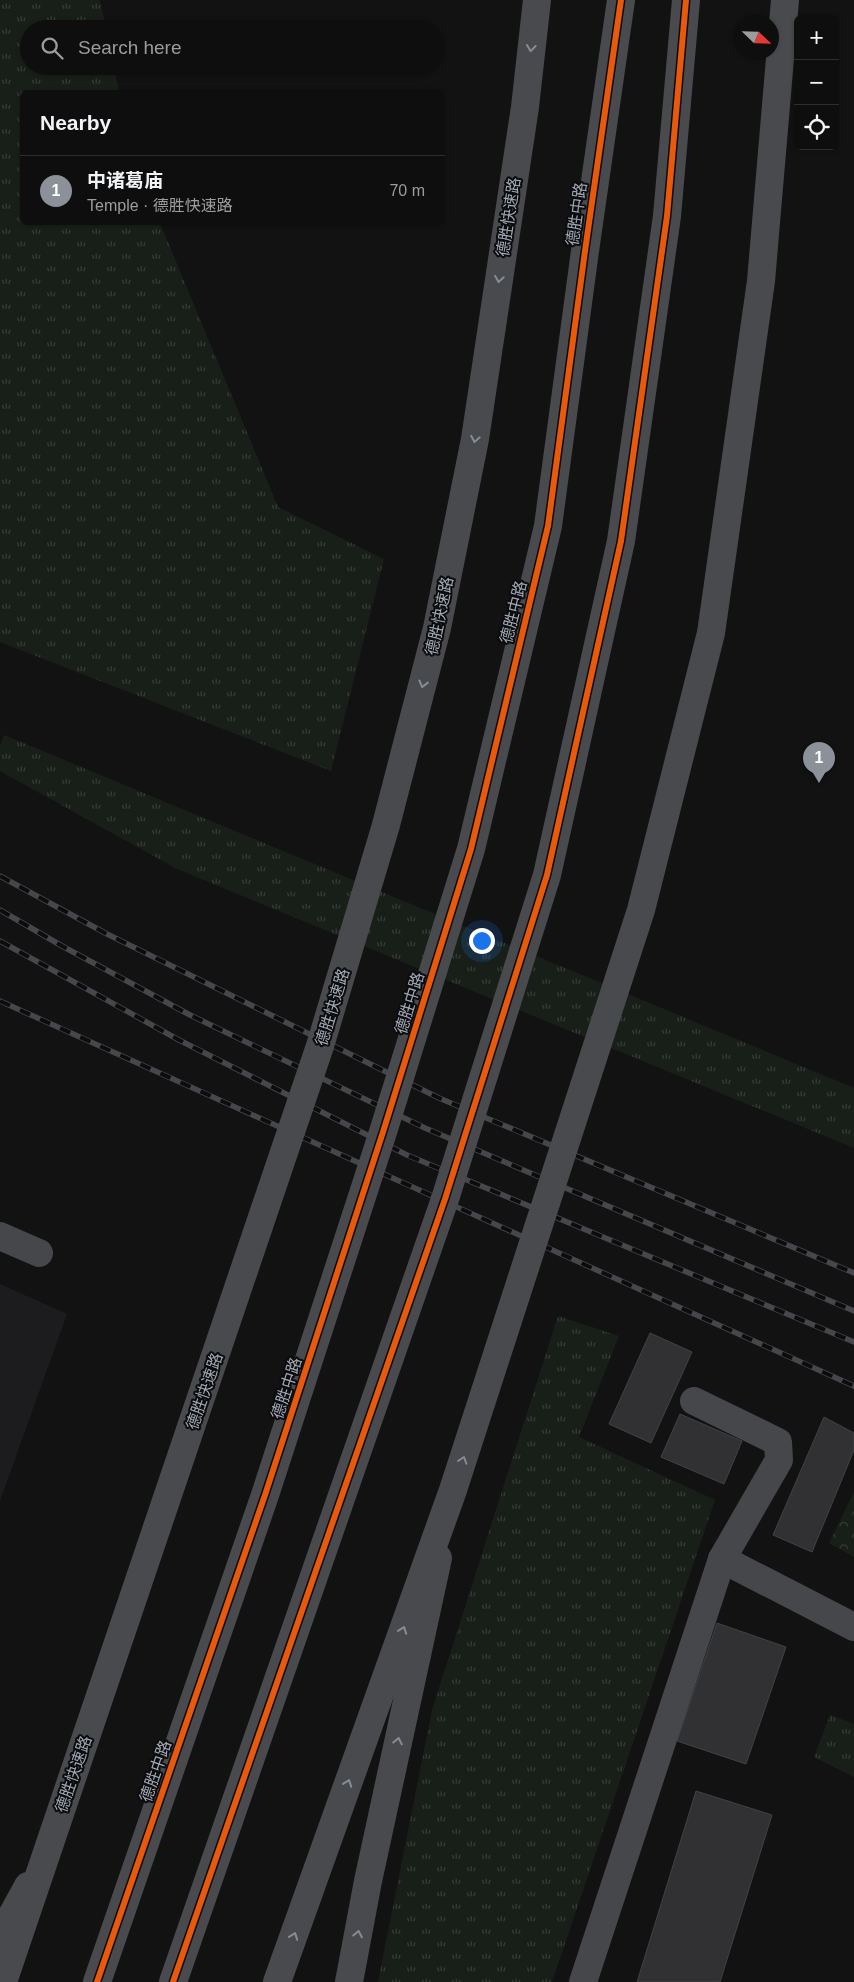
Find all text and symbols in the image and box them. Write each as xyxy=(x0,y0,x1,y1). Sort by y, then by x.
north arrow xyxy=(734,15,779,60)
map controls xyxy=(794,15,839,150)
button: + xyxy=(794,15,839,60)
search box xyxy=(20,20,445,75)
icon: search xyxy=(38,34,66,62)
text: Search here xyxy=(78,37,182,58)
one-way arrow xyxy=(526,45,537,53)
button: − xyxy=(794,60,839,105)
button: locate xyxy=(794,105,839,150)
text: Nearby xyxy=(40,111,111,134)
text: 中诸葛庙 xyxy=(87,170,163,191)
street label: 德胜快速路 xyxy=(494,176,523,258)
street label: 德胜中路 xyxy=(564,181,589,247)
text: 1 xyxy=(52,182,60,199)
text: 70 m xyxy=(389,182,425,199)
text: Temple · 德胜快速路 xyxy=(87,197,233,214)
one-way arrow xyxy=(494,274,504,283)
one-way arrow xyxy=(470,435,480,444)
street label: 德胜快速路 xyxy=(423,575,456,657)
street label: 德胜中路 xyxy=(497,579,529,645)
one-way arrow xyxy=(418,679,429,688)
pin: 1 xyxy=(803,742,835,783)
your location xyxy=(469,928,495,954)
street label: 德胜快速路 xyxy=(313,966,352,1048)
street label: 德胜中路 xyxy=(392,970,427,1036)
street label: 德胜快速路 xyxy=(183,1351,226,1432)
street label: 德胜中路 xyxy=(269,1355,304,1421)
one-way arrow xyxy=(457,1457,467,1465)
one-way arrow xyxy=(397,1626,407,1635)
street label: 德胜快速路 xyxy=(52,1734,95,1815)
one-way arrow xyxy=(392,1736,403,1745)
street label: 德胜中路 xyxy=(137,1738,174,1804)
one-way arrow xyxy=(342,1779,352,1788)
one-way arrow xyxy=(352,1930,362,1938)
one-way arrow xyxy=(288,1932,298,1941)

